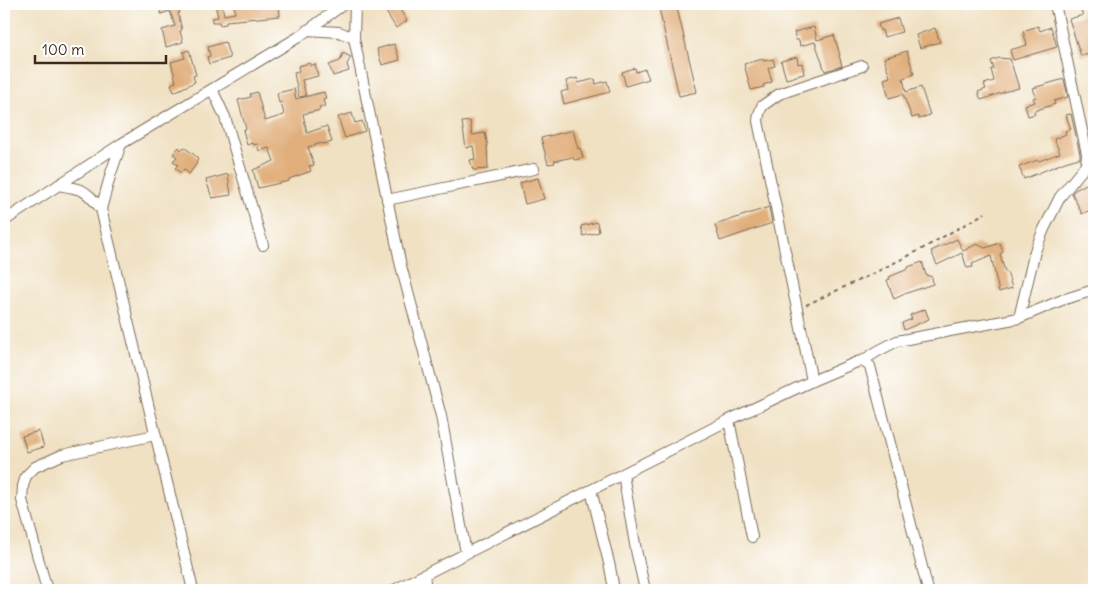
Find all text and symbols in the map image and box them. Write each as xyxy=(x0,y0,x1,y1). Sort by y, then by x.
scale bar xyxy=(35,32,166,64)
text: 100 m xyxy=(42,40,84,59)

